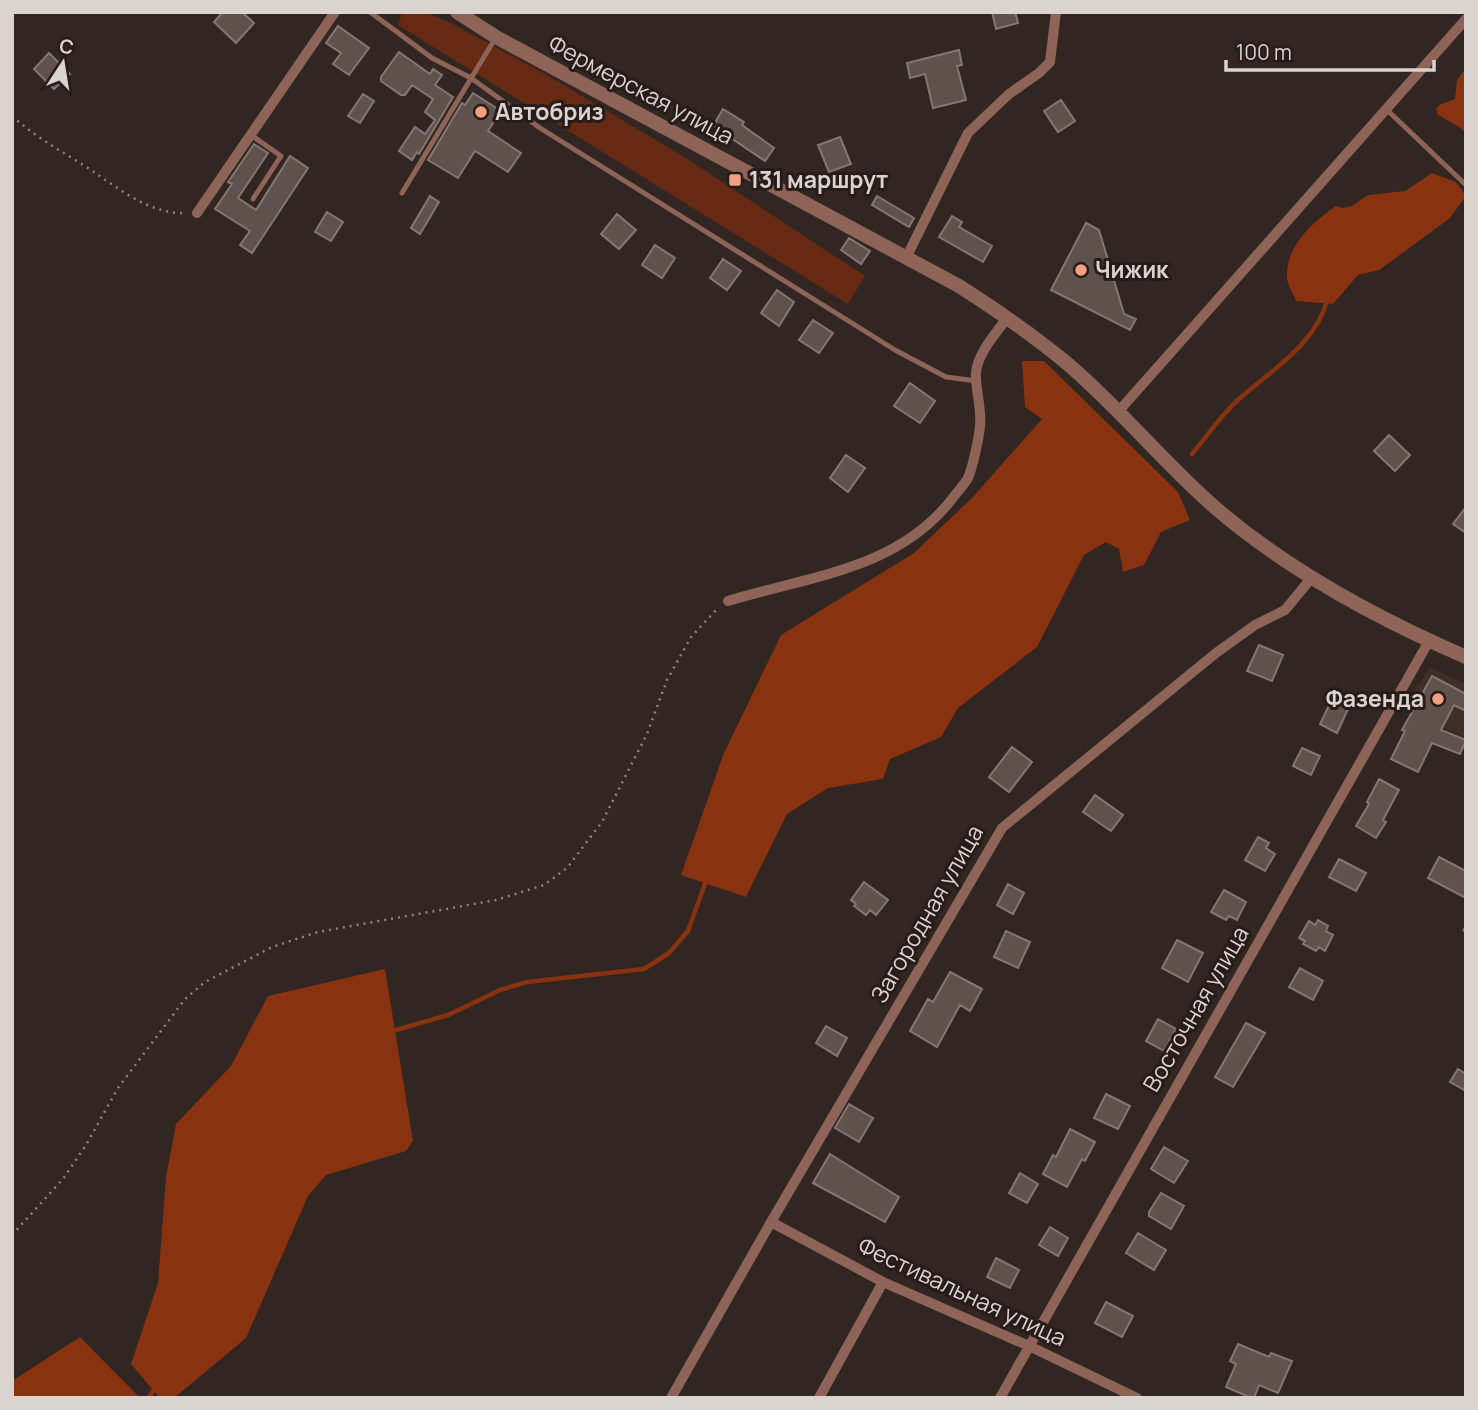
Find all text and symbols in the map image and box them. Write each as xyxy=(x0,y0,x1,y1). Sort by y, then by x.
street label: Фермерская улица xyxy=(543,27,740,151)
north arrow xyxy=(28,28,98,98)
scale bar xyxy=(1226,28,1434,72)
text: С xyxy=(57,32,76,61)
text: 100 m xyxy=(1236,38,1292,66)
place label: Автобриз xyxy=(495,95,603,127)
marker: Автобриз xyxy=(473,104,489,120)
place label: 131 маршрут xyxy=(749,163,888,195)
marker: 131 маршрут xyxy=(727,172,743,188)
place label: Чижик xyxy=(1095,253,1169,285)
marker: Чижик xyxy=(1073,262,1089,278)
place label: Фазенда xyxy=(1326,682,1424,714)
marker: Фазенда xyxy=(1430,691,1446,707)
street label: Загородная улица xyxy=(862,819,990,1008)
street label: Восточная улица xyxy=(1135,920,1256,1097)
street label: Фестивальная улица xyxy=(853,1229,1072,1353)

